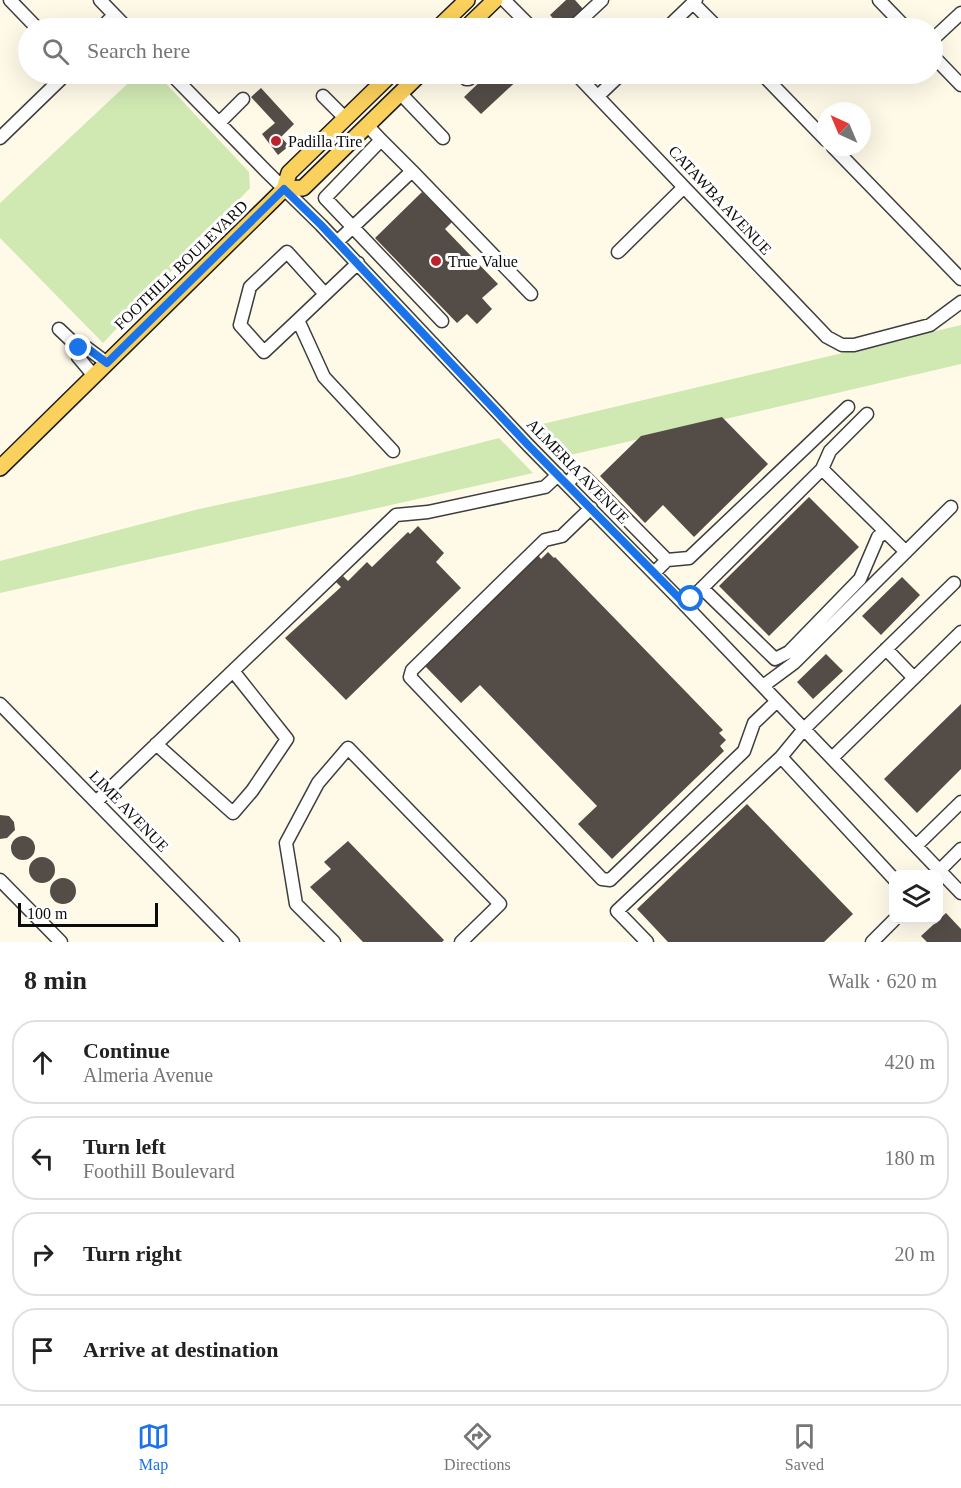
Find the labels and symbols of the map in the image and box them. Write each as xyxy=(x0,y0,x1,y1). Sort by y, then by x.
north arrow xyxy=(817,102,871,156)
place label: Padilla Tire xyxy=(288,133,362,150)
marker: Padilla Tire xyxy=(269,134,283,148)
street label: CATAWBA AVENUE xyxy=(665,142,775,258)
street label: FOOTHILL BOULEVARD xyxy=(111,197,251,333)
place label: True Value xyxy=(448,253,518,270)
marker: True Value xyxy=(429,254,443,268)
route end xyxy=(65,334,91,360)
street label: ALMERIA AVENUE xyxy=(524,415,632,527)
route start xyxy=(677,585,703,611)
street label: LIME AVENUE xyxy=(86,767,172,855)
scale bar xyxy=(18,900,158,928)

